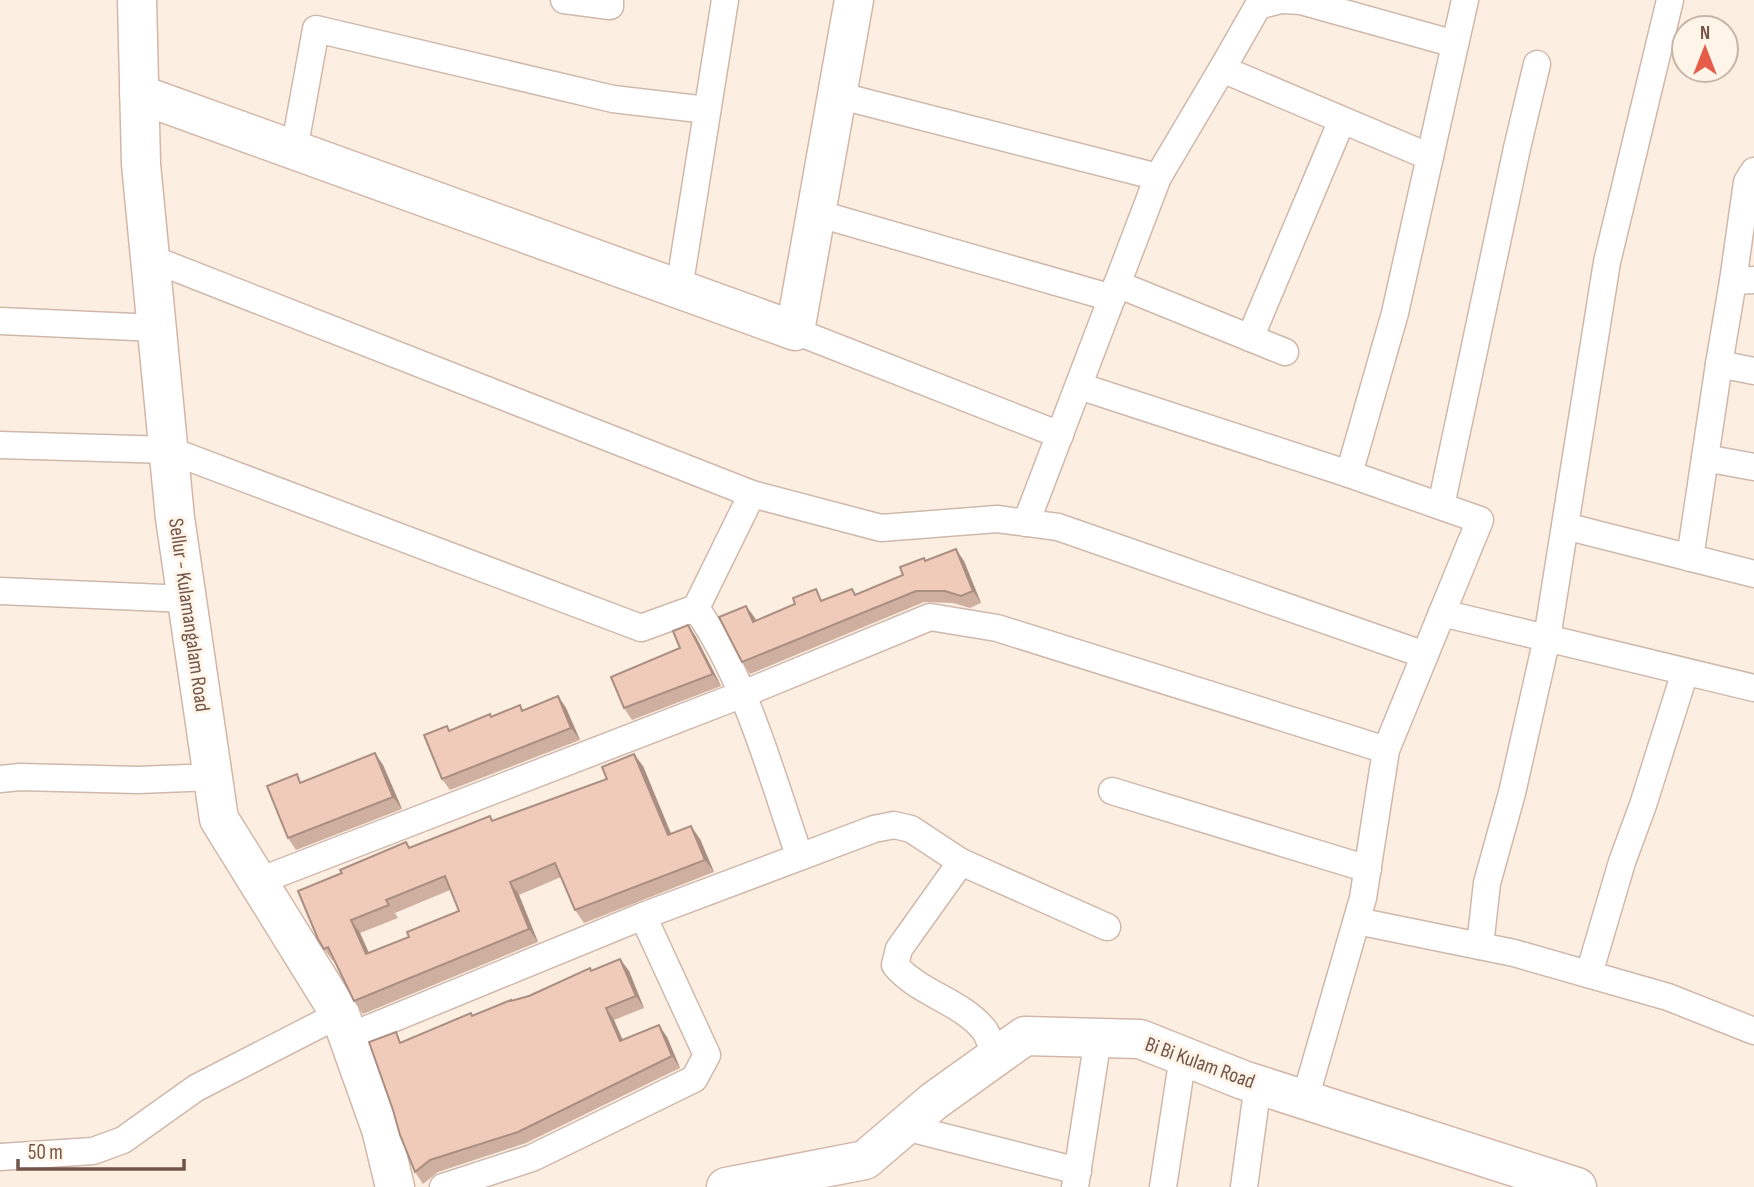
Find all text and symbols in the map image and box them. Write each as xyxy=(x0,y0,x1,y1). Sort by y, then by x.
north arrow xyxy=(1670,14,1740,84)
text: N xyxy=(1700,22,1710,45)
street label: Sellur - Kulamangalam Road xyxy=(163,517,215,713)
street label: Bi Bi Kulam Road xyxy=(1142,1032,1258,1094)
scale bar xyxy=(18,1128,184,1172)
text: 50 m xyxy=(28,1140,63,1165)

